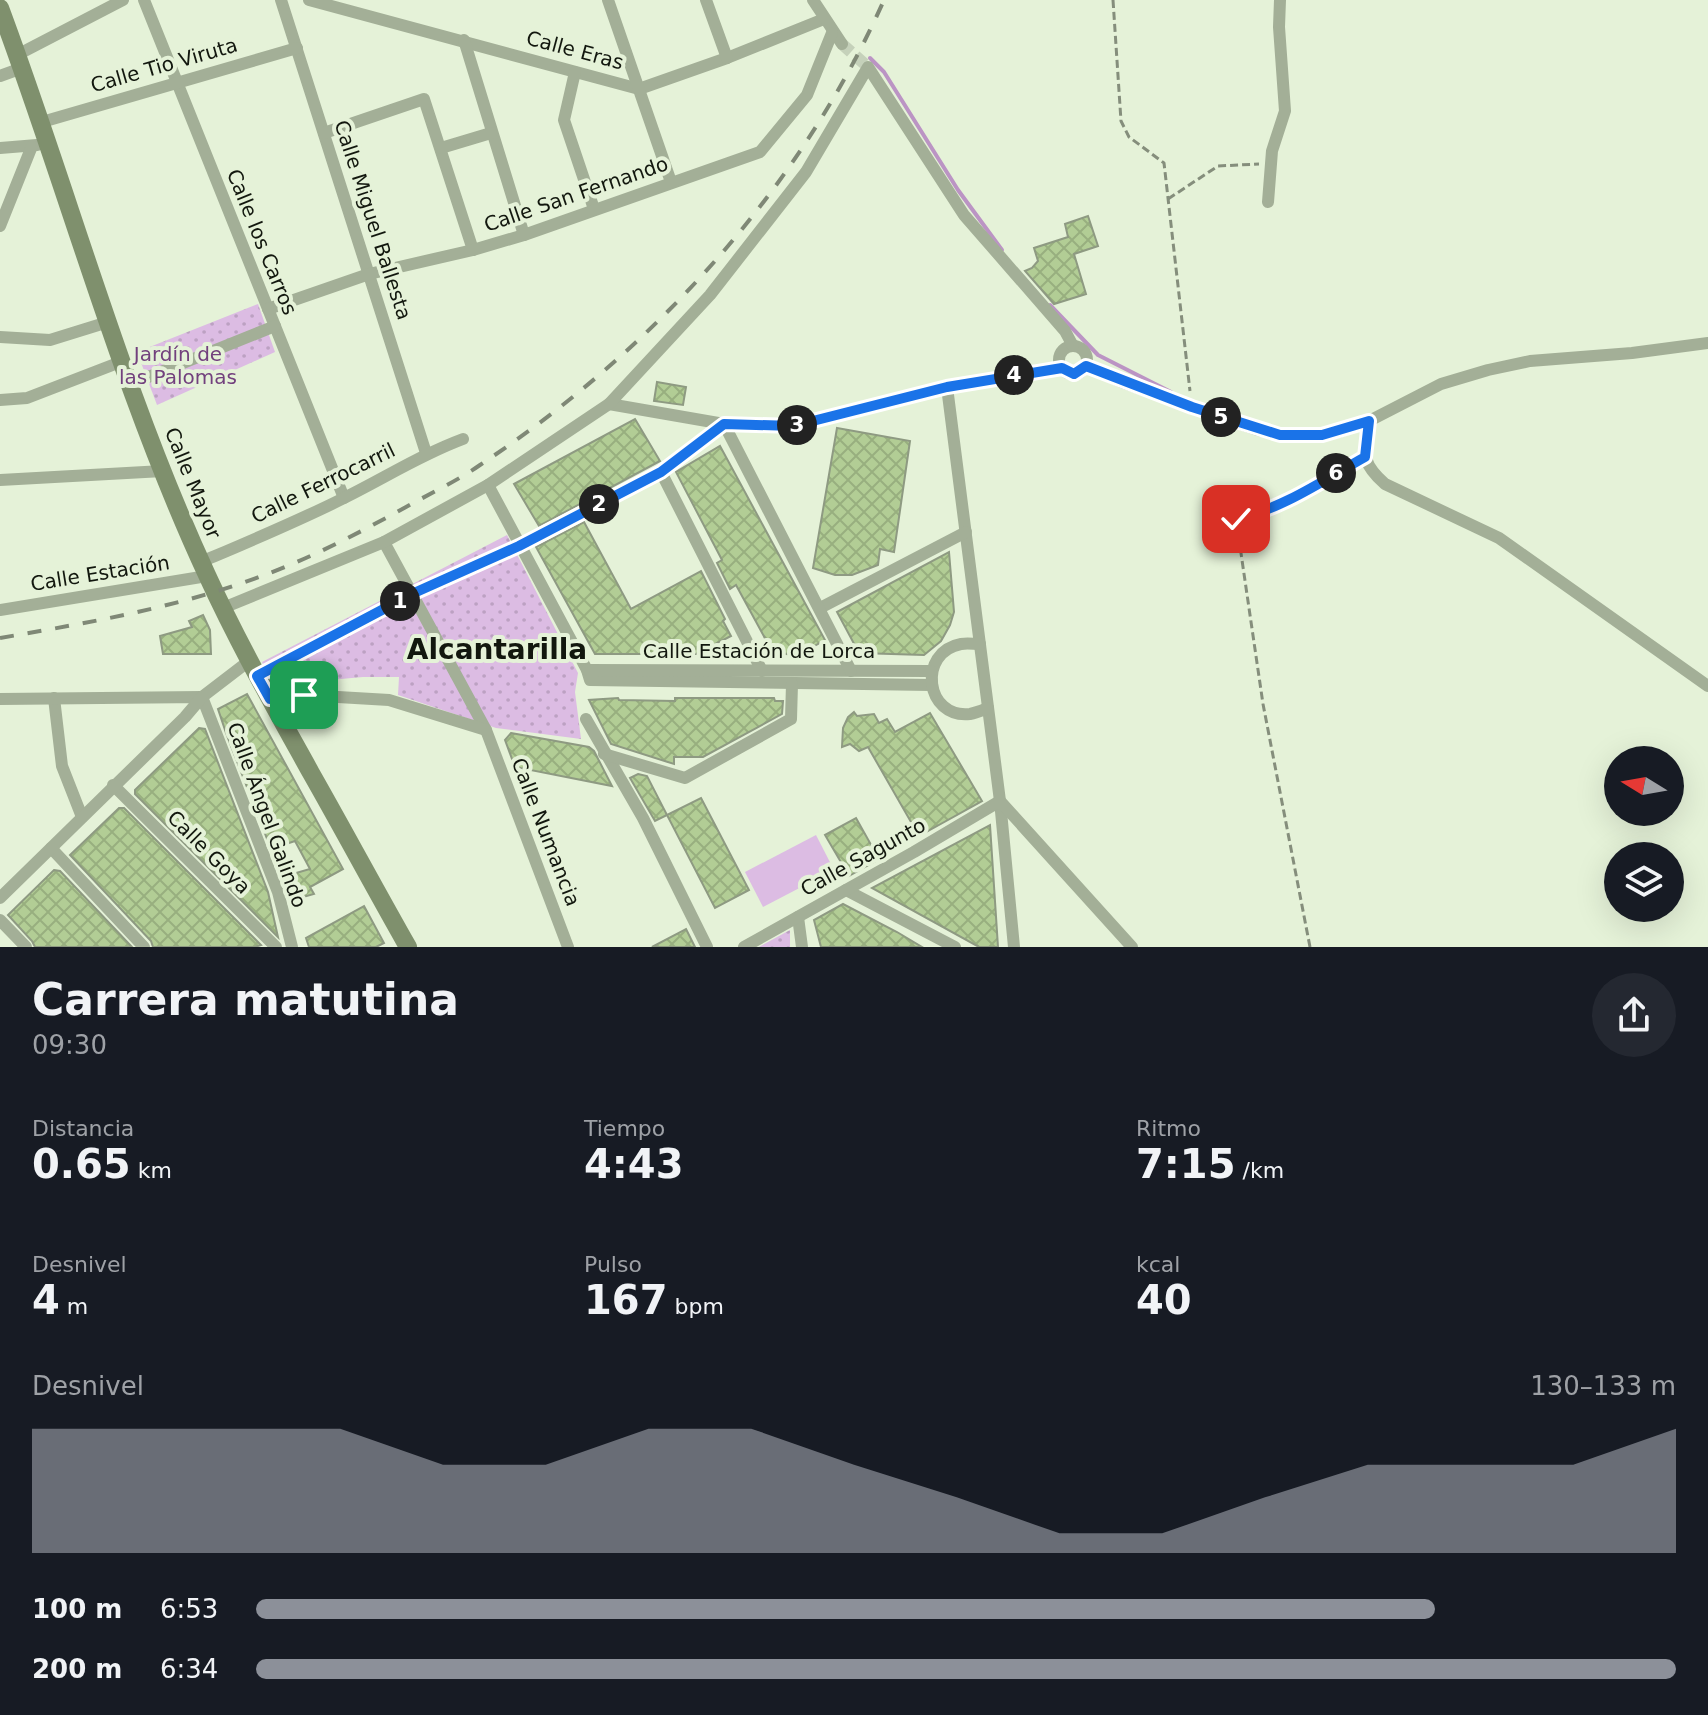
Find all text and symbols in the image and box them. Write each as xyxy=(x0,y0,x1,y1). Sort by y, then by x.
street label: Calle Eras xyxy=(524,26,626,74)
street label: Calle Tio Viruta xyxy=(88,33,240,97)
street label: Calle Miguel Ballesta xyxy=(329,117,417,323)
street label: Calle San Fernando xyxy=(481,151,671,237)
street label: Calle los Carros xyxy=(222,166,302,318)
park label: Jardín de las Palomas xyxy=(119,342,237,389)
pin: 4 xyxy=(994,355,1034,395)
text: 4 xyxy=(1006,362,1022,387)
pin: 5 xyxy=(1201,397,1241,437)
text: 5 xyxy=(1213,404,1229,429)
pin: 3 xyxy=(777,405,817,445)
text: 3 xyxy=(789,412,805,437)
street label: Calle Mayor xyxy=(160,424,226,543)
street label: Calle Ferrocarril xyxy=(247,438,399,528)
pin: 6 xyxy=(1316,453,1356,493)
text: 6 xyxy=(1328,460,1344,485)
pin: 2 xyxy=(579,484,619,524)
pin xyxy=(1202,485,1270,553)
text: 2 xyxy=(591,491,607,516)
icon: check xyxy=(1214,497,1258,541)
street label: Calle Estación xyxy=(29,550,171,596)
pin: 1 xyxy=(380,581,420,621)
text: 1 xyxy=(392,588,408,613)
district label: Alcantarilla xyxy=(407,633,587,666)
street label: Calle Estación de Lorca xyxy=(643,639,875,663)
pin xyxy=(270,661,338,729)
icon: arrive xyxy=(282,673,326,717)
street label: Calle Ángel Galindo xyxy=(222,719,312,911)
north arrow xyxy=(1604,746,1684,826)
map controls xyxy=(1604,746,1684,922)
street label: Calle Numancia xyxy=(507,754,585,910)
street label: Calle Goya xyxy=(162,805,256,899)
street label: Calle Sagunto xyxy=(796,813,930,901)
button: layers xyxy=(1604,842,1684,922)
button: share xyxy=(1592,973,1676,1057)
text: Carrera matutina xyxy=(32,974,459,1025)
text: 09:30 xyxy=(32,1030,107,1060)
text: Distancia xyxy=(32,1116,134,1141)
text: Tiempo xyxy=(584,1116,665,1141)
text: Ritmo xyxy=(1136,1116,1201,1141)
text: 0.65 xyxy=(32,1141,131,1187)
text: 4:43 xyxy=(584,1141,684,1187)
text: 7:15 xyxy=(1136,1141,1236,1187)
text: km xyxy=(131,1158,172,1183)
text: /km xyxy=(1236,1158,1284,1183)
text: Desnivel xyxy=(32,1252,127,1277)
text: Pulso xyxy=(584,1252,642,1277)
text: kcal xyxy=(1136,1252,1180,1277)
text: 4 xyxy=(32,1277,60,1323)
text: 167 xyxy=(584,1277,668,1323)
text: 40 xyxy=(1136,1277,1192,1323)
text: m xyxy=(60,1294,88,1319)
text: bpm xyxy=(668,1294,724,1319)
text: Desnivel xyxy=(32,1371,144,1401)
text: 130–133 m xyxy=(1530,1371,1676,1401)
text: 100 m xyxy=(32,1594,122,1624)
text: 6:53 xyxy=(160,1594,218,1624)
text: 200 m xyxy=(32,1654,122,1684)
text: 6:34 xyxy=(160,1654,218,1684)

